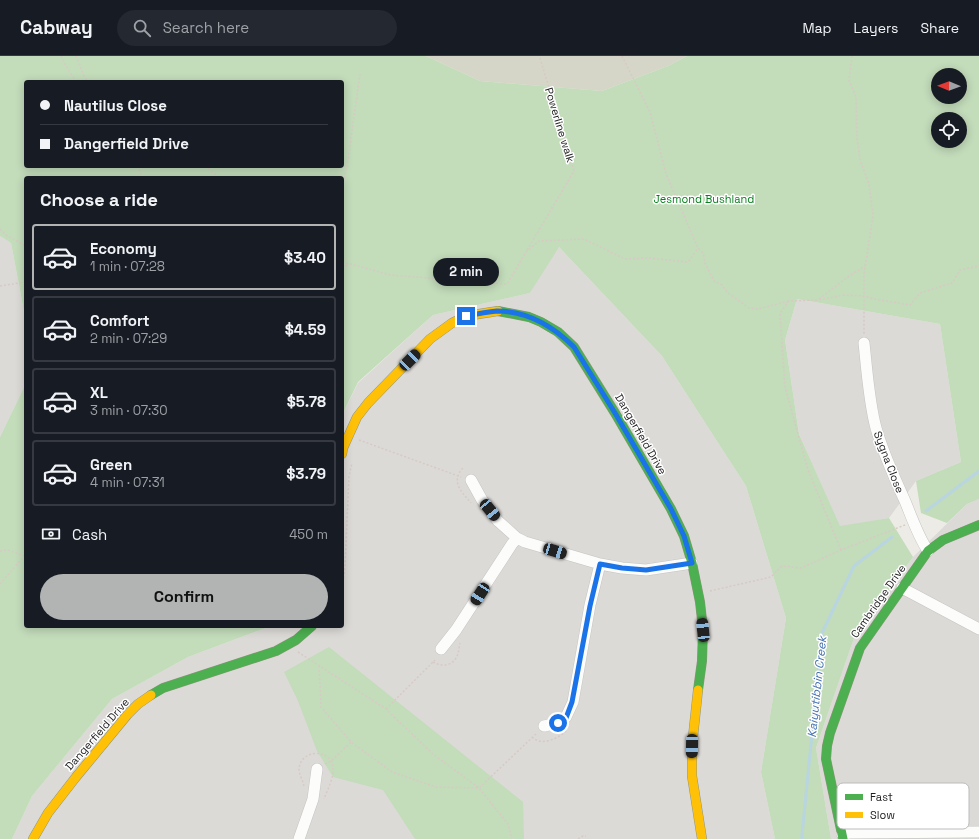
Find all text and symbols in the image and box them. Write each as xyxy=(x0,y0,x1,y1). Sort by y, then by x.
search box xyxy=(117,10,397,46)
text: Cabway xyxy=(20,15,93,40)
icon: search xyxy=(131,17,153,39)
text: Search here xyxy=(163,18,249,37)
text: Map xyxy=(802,19,832,37)
text: Layers xyxy=(854,19,898,37)
text: Share xyxy=(920,19,959,37)
north arrow xyxy=(931,68,967,104)
map controls xyxy=(931,68,967,148)
street label: Powerline walk xyxy=(542,86,578,164)
text: Nautilus Close xyxy=(64,96,167,115)
button: locate xyxy=(931,112,967,148)
text: Dangerfield Drive xyxy=(64,134,189,153)
text: Choose a ride xyxy=(40,188,158,211)
park label: Jesmond Bushland xyxy=(654,192,754,206)
icon: car xyxy=(42,239,78,275)
text: Economy xyxy=(90,239,157,258)
text: $3.40 xyxy=(284,248,326,267)
text: 1 min · 07:28 xyxy=(90,258,165,275)
callout: 2 min xyxy=(433,258,499,286)
text: 2 min xyxy=(449,263,483,280)
route end xyxy=(457,307,475,325)
icon: car xyxy=(42,311,78,347)
text: Comfort xyxy=(90,311,150,330)
text: $4.59 xyxy=(285,320,326,339)
text: 2 min · 07:29 xyxy=(90,330,167,347)
car xyxy=(397,347,423,373)
icon: car xyxy=(42,383,78,419)
text: XL xyxy=(90,383,108,402)
street label: Dangerfield Drive xyxy=(612,391,670,477)
text: $5.78 xyxy=(287,392,326,411)
text: 3 min · 07:30 xyxy=(90,402,168,419)
street label: Sygna Close xyxy=(871,429,907,495)
icon: car xyxy=(42,455,78,491)
text: Green xyxy=(90,455,132,474)
text: $3.79 xyxy=(286,464,326,483)
text: 4 min · 07:31 xyxy=(90,474,165,491)
car xyxy=(478,497,502,523)
icon: cash xyxy=(40,523,62,545)
text: Cash xyxy=(72,525,107,544)
text: 450 m xyxy=(289,526,328,543)
car xyxy=(542,542,568,560)
street label: Cambridge Drive xyxy=(847,562,909,640)
button: Confirm xyxy=(40,574,328,620)
car xyxy=(468,581,492,607)
car xyxy=(696,617,710,643)
water label: Kaiyutibbin Creek xyxy=(804,634,830,738)
street label: Dangerfield Drive xyxy=(62,695,132,773)
route start xyxy=(549,714,567,732)
car xyxy=(686,734,698,758)
legend xyxy=(837,783,969,829)
text: Fast xyxy=(870,790,893,804)
text: Slow xyxy=(870,808,895,822)

